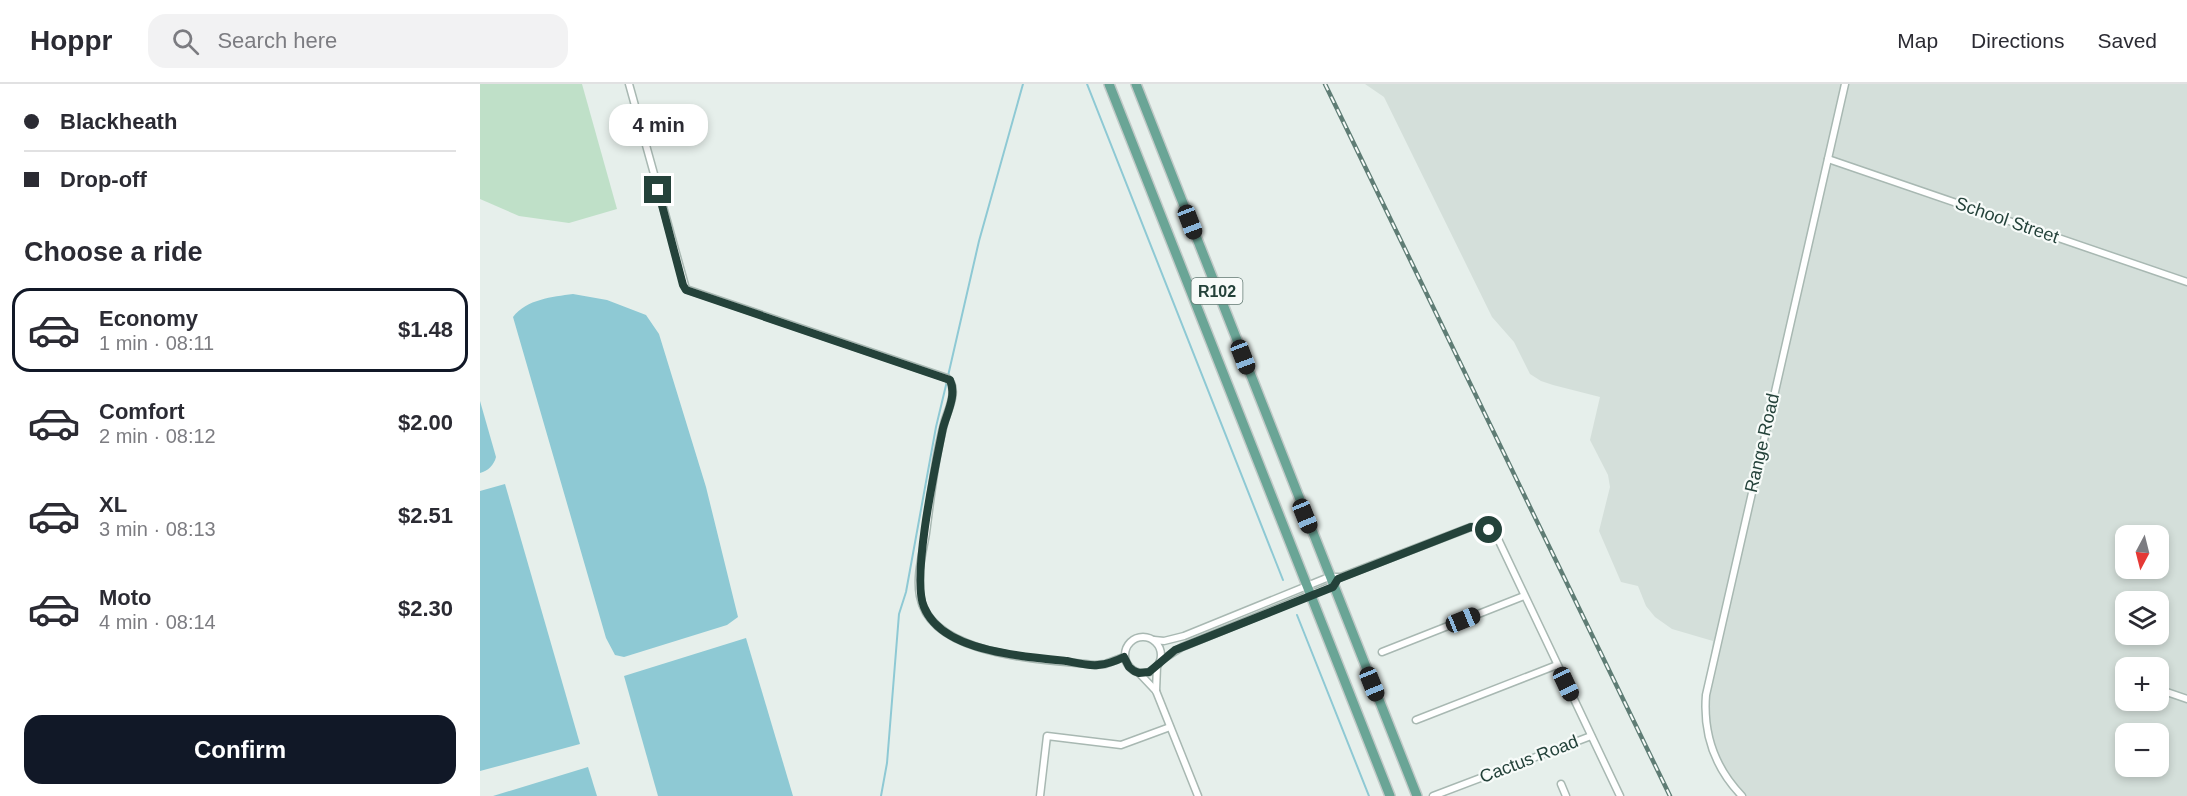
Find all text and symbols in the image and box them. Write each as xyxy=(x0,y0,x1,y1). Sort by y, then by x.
search box xyxy=(148,14,568,68)
text: Hoppr xyxy=(30,25,112,56)
icon: search xyxy=(169,25,202,58)
text: Search here xyxy=(217,28,337,53)
text: Map xyxy=(1897,29,1938,52)
text: Directions xyxy=(1971,29,2064,52)
text: Saved xyxy=(2097,29,2157,52)
callout: 4 min xyxy=(608,103,708,145)
text: Blackheath xyxy=(60,109,177,134)
text: 4 min xyxy=(632,114,685,136)
text: Drop-off xyxy=(60,167,147,192)
route end xyxy=(644,176,671,203)
street label: School Street xyxy=(1953,193,2061,247)
car xyxy=(1175,202,1205,242)
text: Choose a ride xyxy=(24,237,203,267)
road number: R102 xyxy=(1192,278,1242,304)
icon: car xyxy=(27,303,81,357)
text: Economy xyxy=(99,306,198,331)
text: $1.48 xyxy=(398,317,453,342)
text: 1 min · 08:11 xyxy=(99,332,214,354)
car xyxy=(1228,337,1258,377)
street label: Range Road xyxy=(1741,392,1783,494)
icon: car xyxy=(27,396,81,450)
text: Comfort xyxy=(99,399,185,424)
text: $2.00 xyxy=(398,410,453,435)
text: 2 min · 08:12 xyxy=(99,425,216,447)
icon: car xyxy=(27,489,81,543)
text: XL xyxy=(99,492,127,517)
car xyxy=(1290,496,1320,536)
text: $2.51 xyxy=(398,503,453,528)
route start xyxy=(1475,516,1502,543)
text: 3 min · 08:13 xyxy=(99,518,216,540)
north arrow xyxy=(2115,525,2169,579)
map controls xyxy=(2115,525,2169,777)
icon: car xyxy=(27,582,81,636)
text: Moto xyxy=(99,585,152,610)
button: layers xyxy=(2115,591,2169,645)
text: $2.30 xyxy=(398,596,453,621)
car xyxy=(1443,605,1483,635)
text: 4 min · 08:14 xyxy=(99,611,216,633)
button: + xyxy=(2115,657,2169,711)
car xyxy=(1357,664,1387,704)
car xyxy=(1550,664,1582,704)
button: Confirm xyxy=(24,715,456,784)
button: − xyxy=(2115,723,2169,777)
street label: Cactus Road xyxy=(1477,731,1581,787)

